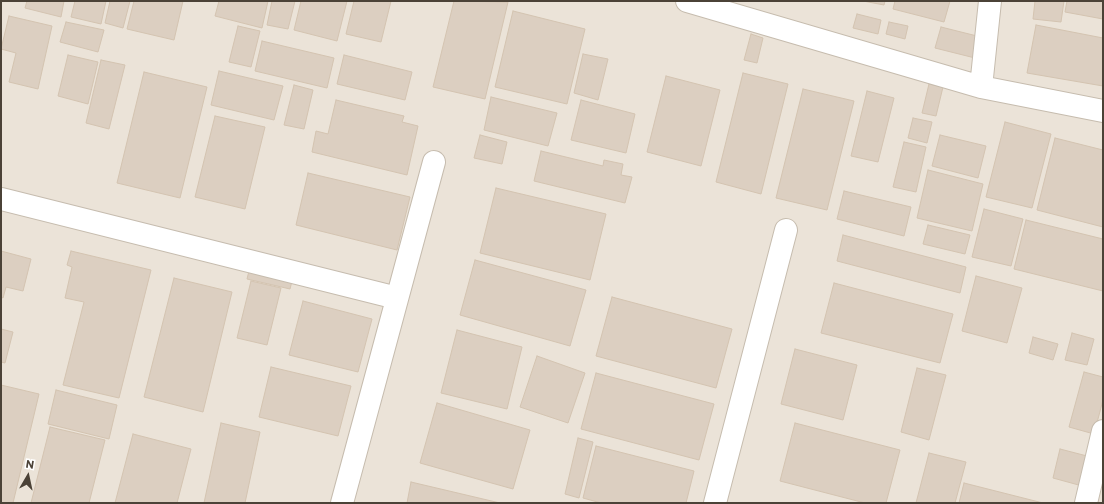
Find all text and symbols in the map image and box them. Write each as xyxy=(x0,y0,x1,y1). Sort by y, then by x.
north arrow xyxy=(8,456,48,496)
text: N xyxy=(25,457,35,471)

